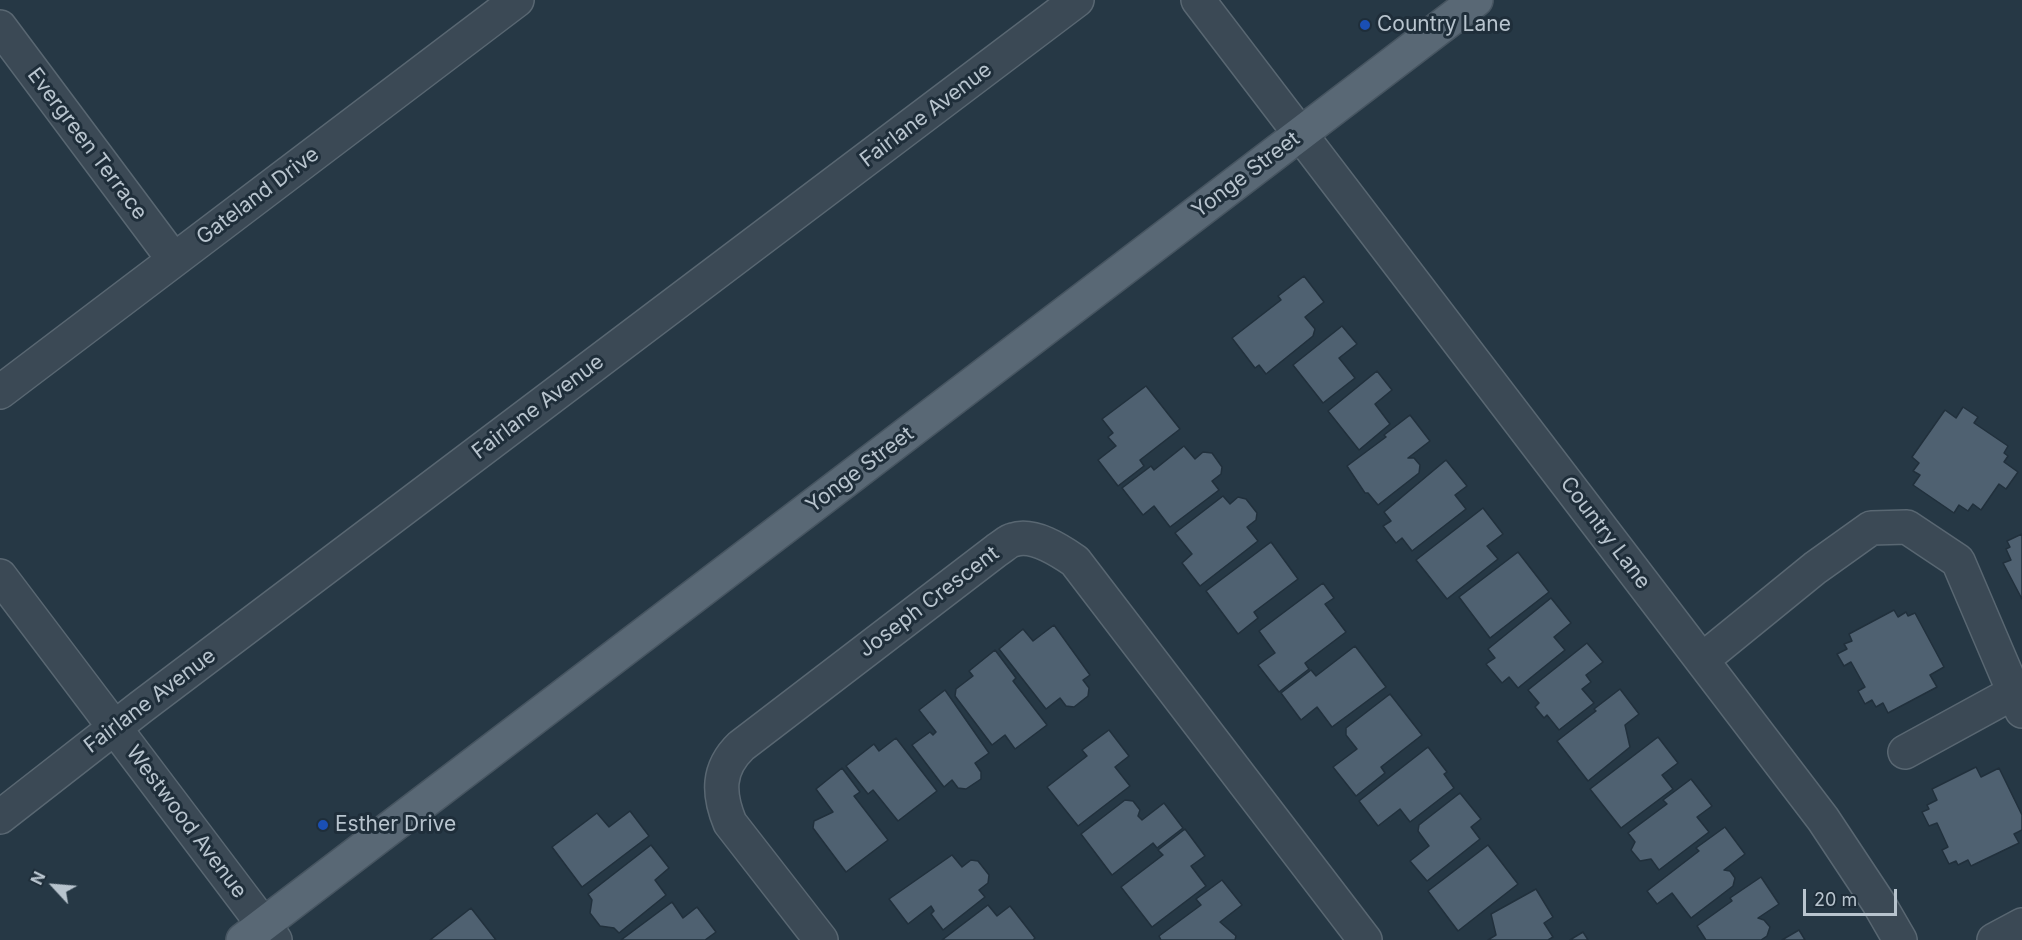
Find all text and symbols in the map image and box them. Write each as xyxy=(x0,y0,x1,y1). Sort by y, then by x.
place label: Country Lane xyxy=(1377,12,1511,38)
marker: Country Lane xyxy=(1358,18,1372,32)
street label: Fairlane Avenue xyxy=(855,57,997,173)
street label: Evergreen Terrace xyxy=(22,63,152,225)
street label: Yonge Street xyxy=(1187,126,1305,224)
street label: Gateland Drive xyxy=(192,142,324,250)
street label: Fairlane Avenue xyxy=(467,349,609,465)
street label: Yonge Street xyxy=(801,421,919,519)
street label: Country Lane xyxy=(1555,472,1655,594)
street label: Joseph Crescent xyxy=(854,541,1004,663)
street label: Fairlane Avenue xyxy=(79,643,221,759)
street label: Westwood Avenue xyxy=(120,741,252,903)
place label: Esther Drive xyxy=(335,812,456,838)
marker: Esther Drive xyxy=(316,818,330,832)
north arrow xyxy=(24,856,84,916)
text: N xyxy=(26,868,49,888)
scale bar xyxy=(1806,877,1900,915)
text: 20 m xyxy=(1814,889,1857,910)

